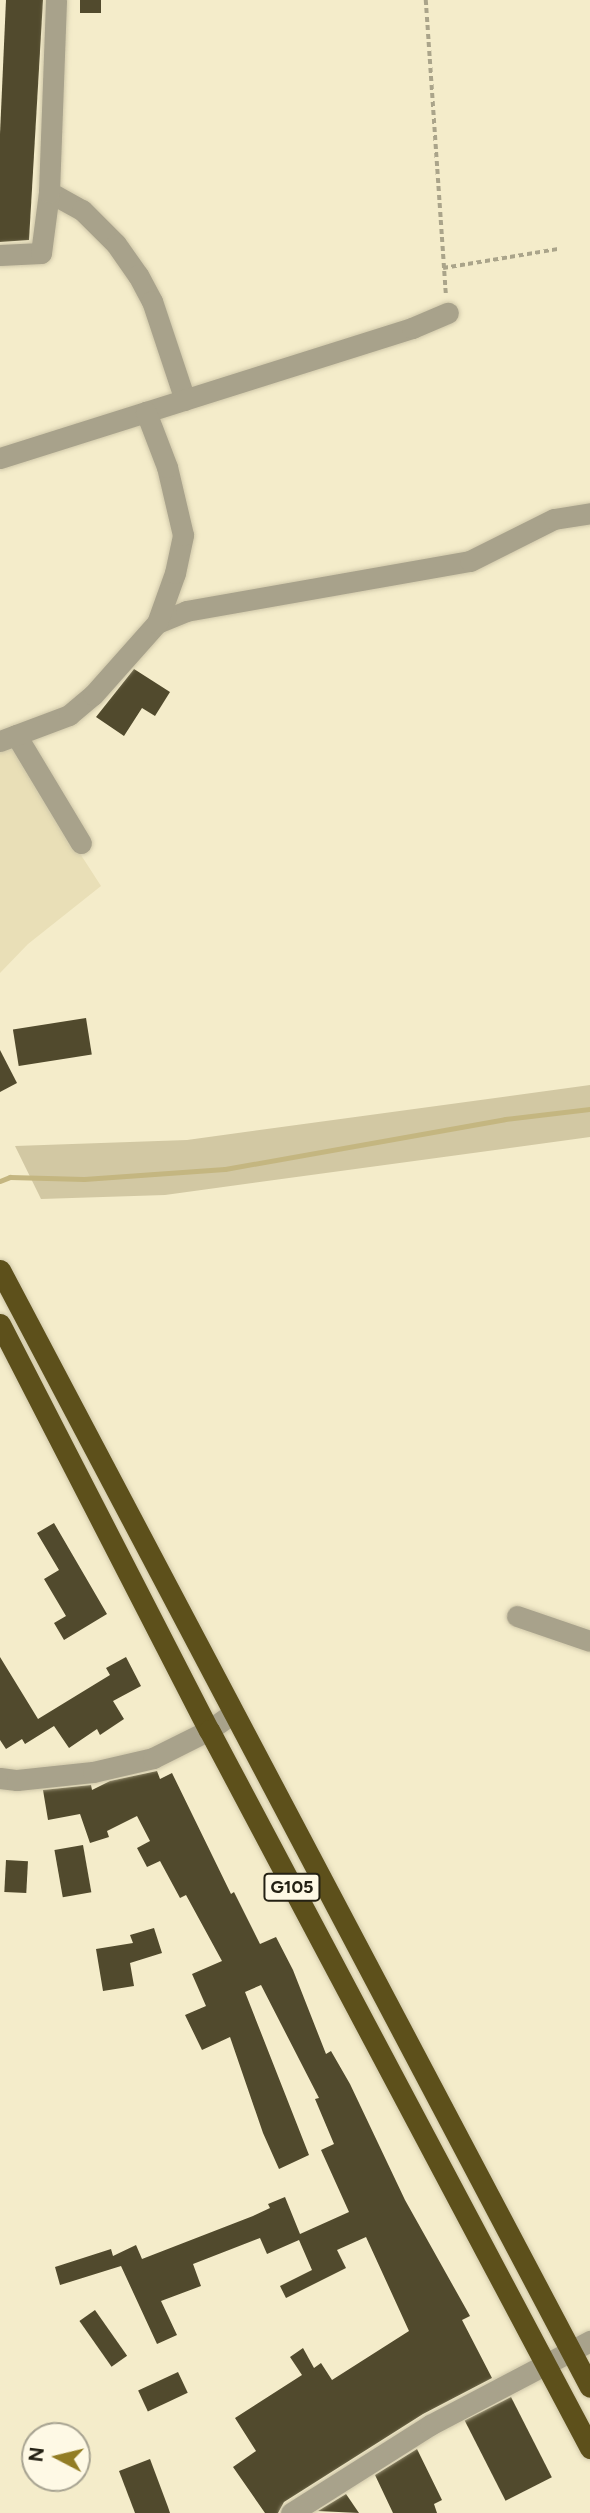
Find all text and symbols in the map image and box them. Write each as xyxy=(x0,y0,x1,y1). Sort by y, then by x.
road number: G105 xyxy=(262,1872,322,1901)
north arrow xyxy=(21,2422,91,2492)
text: N xyxy=(24,2446,49,2463)

